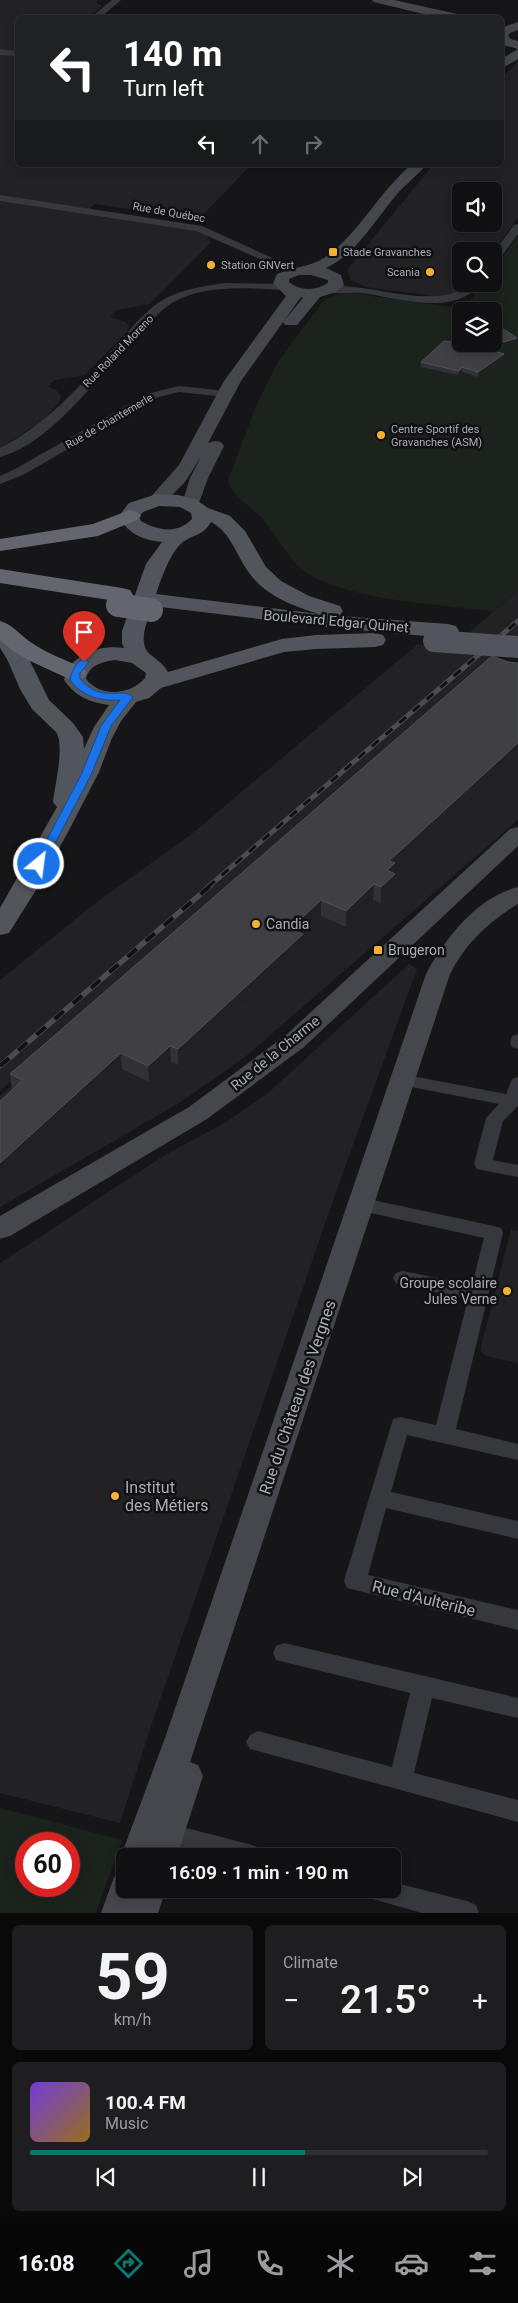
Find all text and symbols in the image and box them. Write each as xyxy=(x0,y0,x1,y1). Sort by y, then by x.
text: 140 m xyxy=(123,34,222,75)
icon: left xyxy=(40,35,105,100)
text: Turn left xyxy=(123,76,204,101)
icon: left xyxy=(193,130,221,158)
icon: ahead xyxy=(246,130,274,158)
icon: right xyxy=(299,130,327,158)
map controls xyxy=(452,182,502,352)
button: sound xyxy=(452,182,502,232)
street label: Rue de Québec xyxy=(132,200,206,225)
button: search xyxy=(452,242,502,292)
marker: Stade Gravanches xyxy=(327,246,339,258)
place label: Stade Gravanches xyxy=(343,246,432,259)
marker: Station GNVert xyxy=(205,259,217,271)
place label: Station GNVert xyxy=(221,259,294,272)
place label: Scania xyxy=(387,266,420,279)
marker: Scania xyxy=(424,266,436,278)
button: layers xyxy=(452,302,502,352)
street label: Rue Roland Moreno xyxy=(80,312,156,390)
street label: Rue de Chantemerle xyxy=(63,391,155,452)
place label: Centre Sportif des Gravanches (ASM) xyxy=(391,423,482,449)
marker: Centre Sportif des Gravanches (ASM) xyxy=(375,429,387,441)
street label: Boulevard Edgar Quinet xyxy=(263,607,410,635)
pin xyxy=(63,611,105,662)
icon: arrive xyxy=(70,618,98,646)
position arrow xyxy=(12,837,64,889)
place label: Candia xyxy=(266,916,309,932)
marker: Candia xyxy=(250,918,262,930)
place label: Brugeron xyxy=(388,942,445,958)
marker: Brugeron xyxy=(372,944,384,956)
street label: Rue de la Charme xyxy=(227,1012,323,1094)
place label: Groupe scolaire Jules Verne xyxy=(399,1275,497,1307)
marker: Groupe scolaire Jules Verne xyxy=(501,1285,513,1297)
street label: Rue du Château des Vergnes xyxy=(255,1298,340,1497)
place label: Institut des Métiers xyxy=(125,1478,208,1515)
marker: Institut des Métiers xyxy=(109,1490,121,1502)
street label: Rue d'Aulteribe xyxy=(370,1576,477,1620)
speed limit sign: 60 xyxy=(15,1832,80,1897)
text: 16:09 · 1 min · 190 m xyxy=(168,1861,349,1884)
text: 59 xyxy=(95,1939,170,2015)
text: Climate xyxy=(283,1953,338,1972)
text: 21.5° xyxy=(340,1978,431,2022)
text: − xyxy=(283,1984,299,2017)
text: + xyxy=(472,1984,488,2017)
text: km/h xyxy=(114,2010,151,2029)
text: 100.4 FM xyxy=(105,2091,186,2114)
text: Music xyxy=(105,2114,148,2133)
icon: previous xyxy=(92,2163,120,2191)
icon: pause xyxy=(245,2163,273,2191)
icon: next xyxy=(398,2163,426,2191)
icon: directions xyxy=(111,2246,146,2281)
icon: music xyxy=(181,2246,216,2281)
icon: phone xyxy=(252,2246,287,2281)
icon: climate xyxy=(323,2246,358,2281)
icon: car xyxy=(394,2246,429,2281)
icon: filters xyxy=(465,2246,500,2281)
text: 16:08 xyxy=(18,2251,75,2276)

